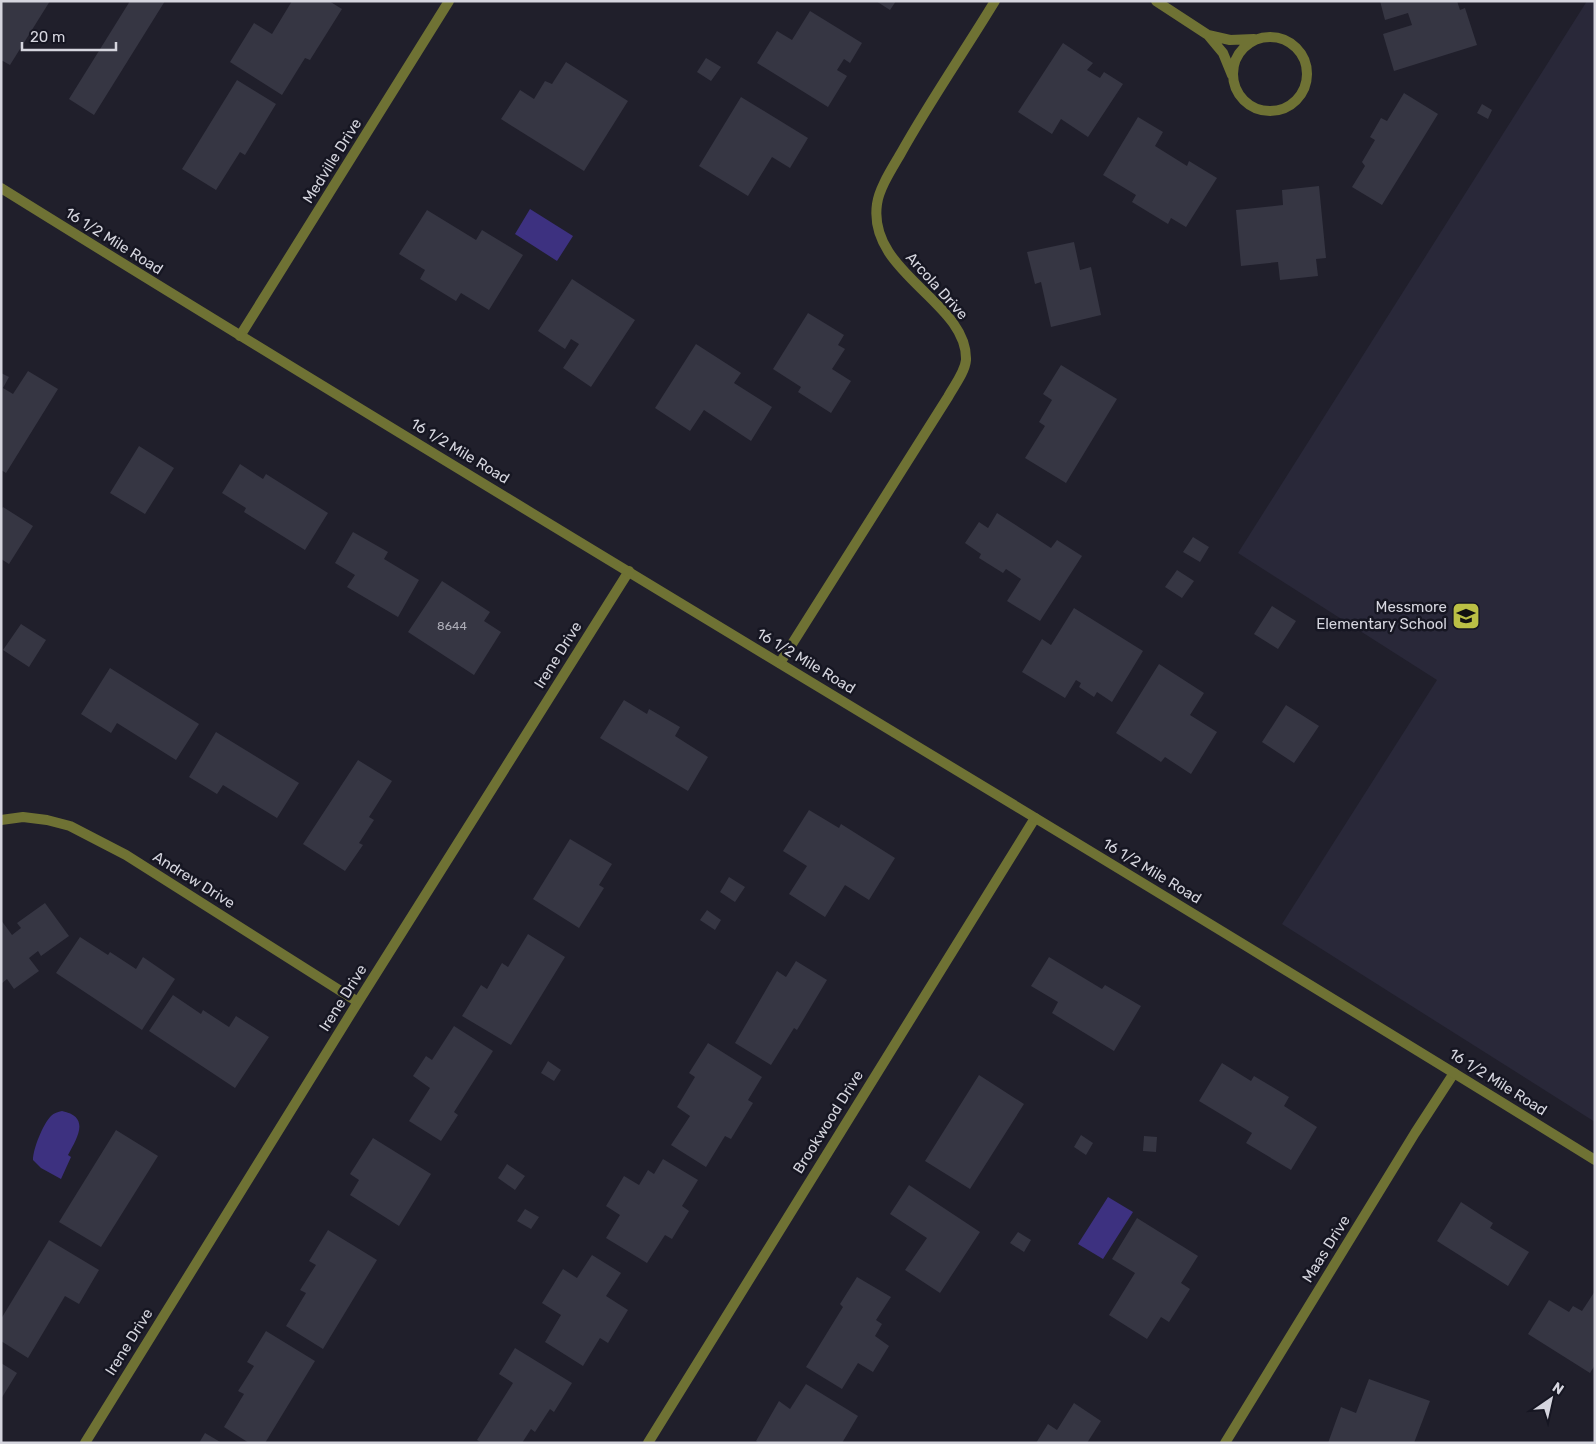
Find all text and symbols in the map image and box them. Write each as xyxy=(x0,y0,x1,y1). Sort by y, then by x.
scale bar xyxy=(22,20,116,52)
text: 20 m xyxy=(30,28,65,46)
street label: Medville Drive xyxy=(299,115,365,207)
street label: 16 1/2 Mile Road xyxy=(62,204,166,278)
street label: Arcola Drive xyxy=(902,249,972,323)
street label: 16 1/2 Mile Road xyxy=(407,414,513,488)
place label: Messmore Elementary School xyxy=(1316,598,1447,633)
school or university icon: Messmore Elementary School xyxy=(1451,601,1481,631)
street label: Irene Drive xyxy=(530,618,586,692)
house number: 8644 xyxy=(437,619,467,633)
street label: 16 1/2 Mile Road xyxy=(753,624,859,698)
street label: 16 1/2 Mile Road xyxy=(1099,834,1205,908)
street label: Andrew Drive xyxy=(150,848,238,912)
street label: Irene Drive xyxy=(315,961,371,1035)
street label: 16 1/2 Mile Road xyxy=(1446,1045,1550,1119)
street label: Brookwood Drive xyxy=(789,1067,867,1177)
street label: Maas Drive xyxy=(1298,1212,1354,1286)
street label: Irene Drive xyxy=(101,1305,157,1379)
north arrow xyxy=(1526,1374,1576,1424)
text: N xyxy=(1549,1379,1567,1399)

